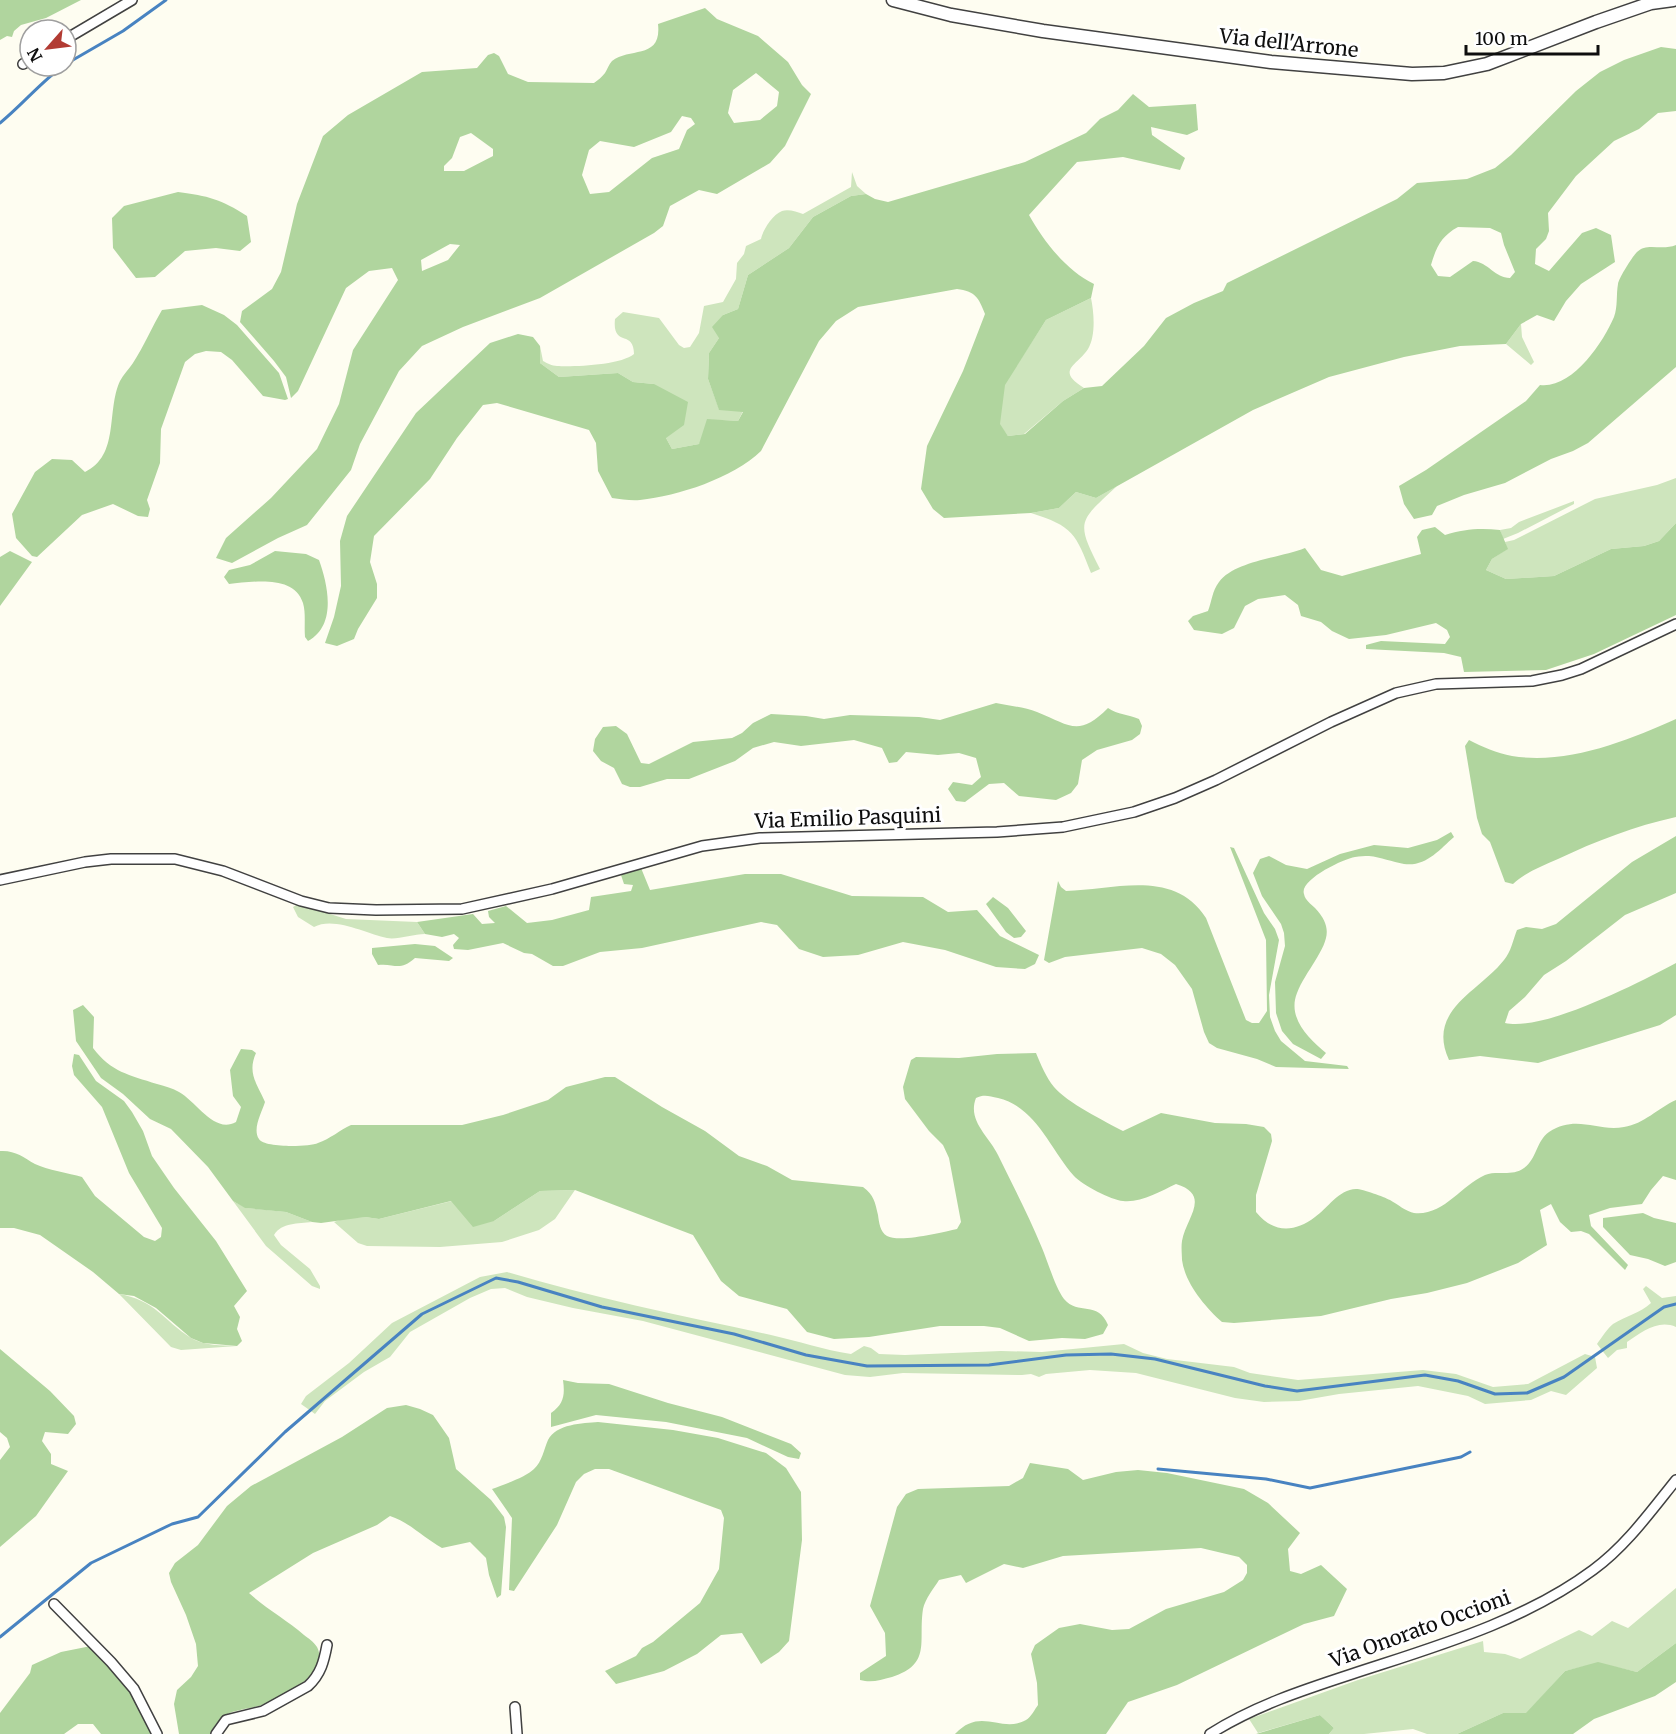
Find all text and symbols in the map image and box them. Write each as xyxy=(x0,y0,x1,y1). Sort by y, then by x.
north arrow xyxy=(18,18,78,78)
scale bar xyxy=(1466,18,1598,56)
street label: Via dell'Arrone xyxy=(1217,23,1360,62)
text: 100 m xyxy=(1475,27,1528,50)
text: N xyxy=(23,44,47,65)
street label: Via Emilio Pasquini xyxy=(753,802,942,833)
street label: Via Onorato Occioni xyxy=(1325,1584,1514,1673)

